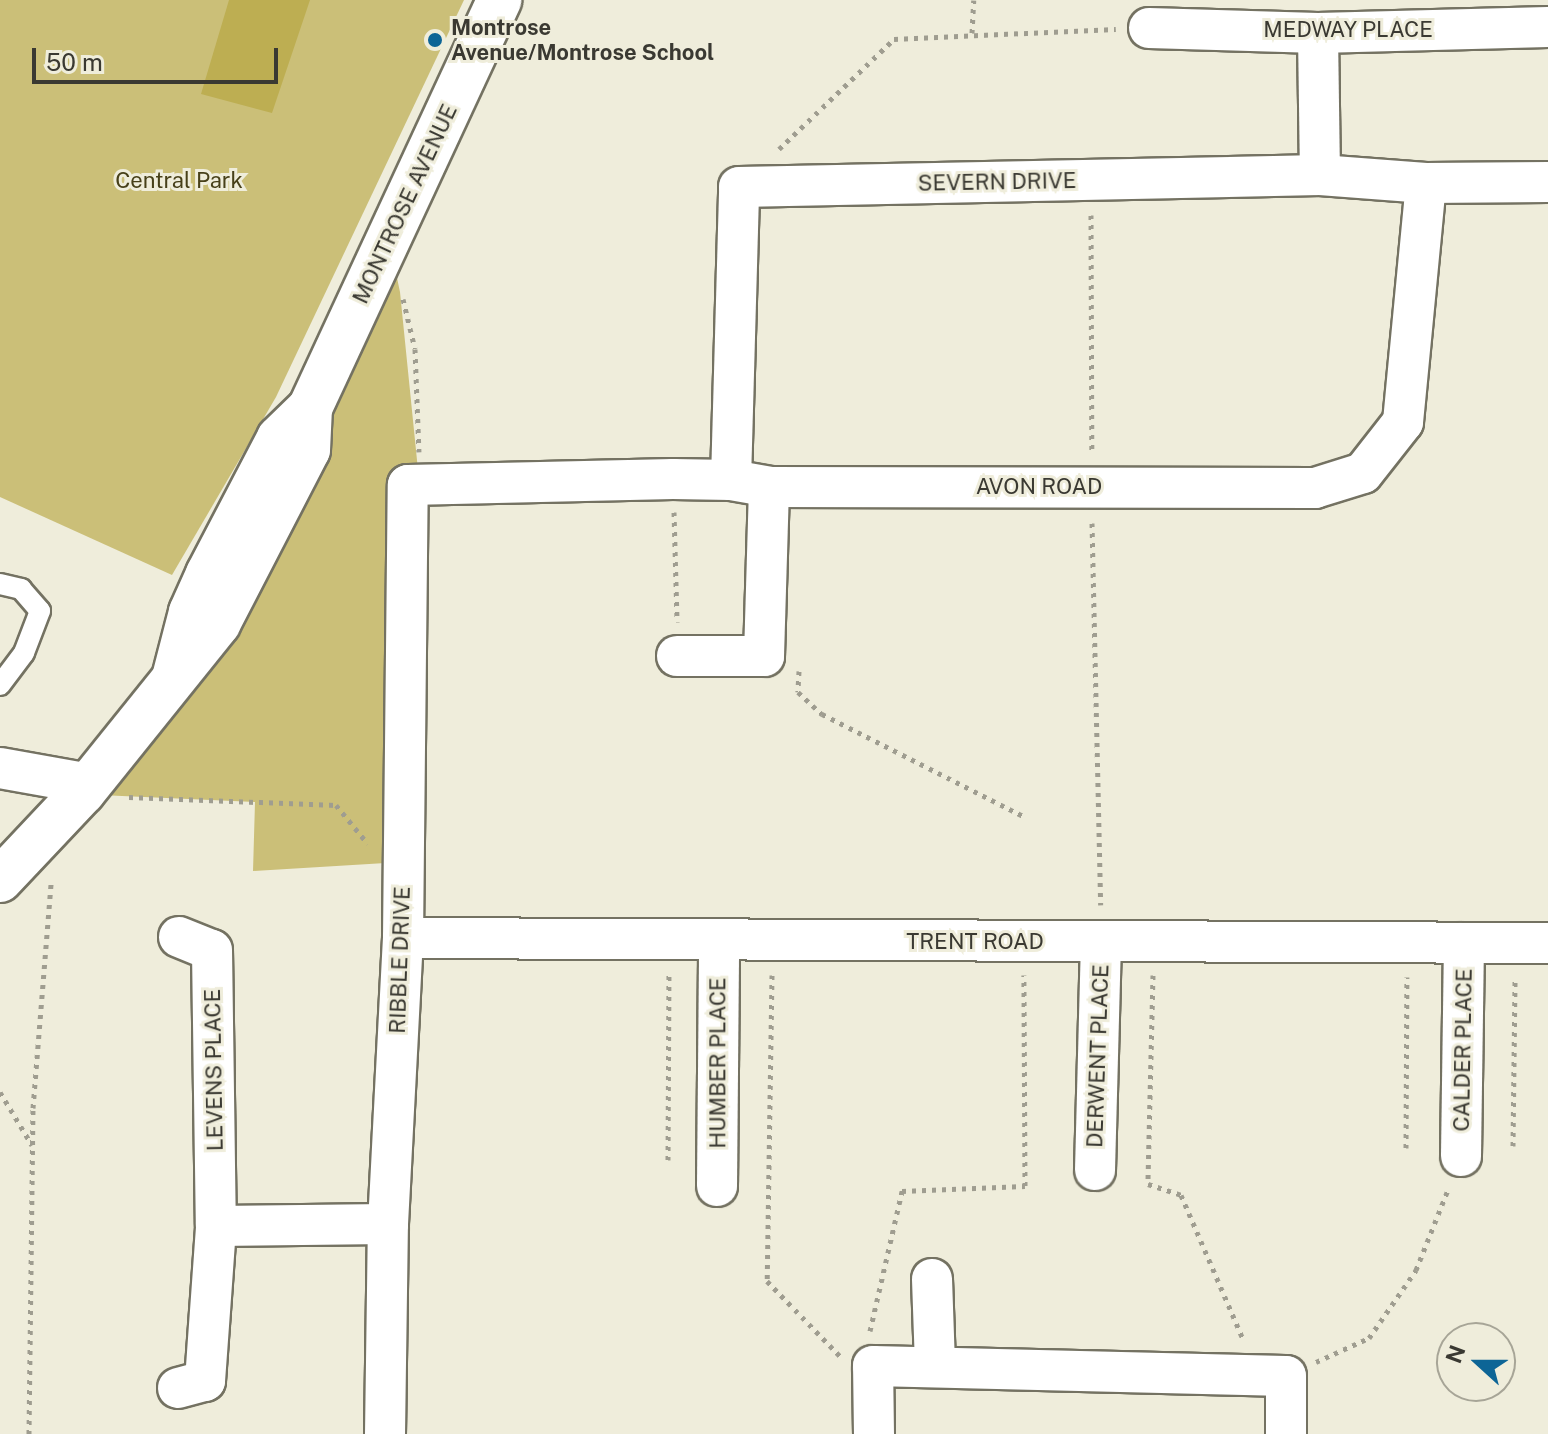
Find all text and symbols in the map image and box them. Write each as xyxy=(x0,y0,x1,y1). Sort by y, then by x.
place label: Montrose Avenue/Montrose School xyxy=(451,14,714,66)
street label: MEDWAY PLACE xyxy=(1263,17,1433,43)
marker: Montrose Avenue/Montrose School xyxy=(426,31,444,49)
scale bar xyxy=(36,32,282,82)
text: 50 m xyxy=(46,48,103,76)
street label: MONTROSE AVENUE xyxy=(347,100,463,308)
street label: SEVERN DRIVE xyxy=(917,167,1077,197)
park label: Central Park xyxy=(115,168,243,194)
street label: AVON ROAD xyxy=(976,474,1102,500)
street label: RIBBLE DRIVE xyxy=(384,886,416,1034)
street label: TRENT ROAD xyxy=(906,929,1044,955)
street label: DERWENT PLACE xyxy=(1082,964,1114,1148)
street label: CALDER PLACE xyxy=(1448,968,1478,1132)
street label: HUMBER PLACE xyxy=(705,977,731,1149)
street label: LEVENS PLACE xyxy=(199,989,229,1151)
north arrow xyxy=(1436,1322,1516,1402)
text: N xyxy=(1440,1341,1471,1367)

